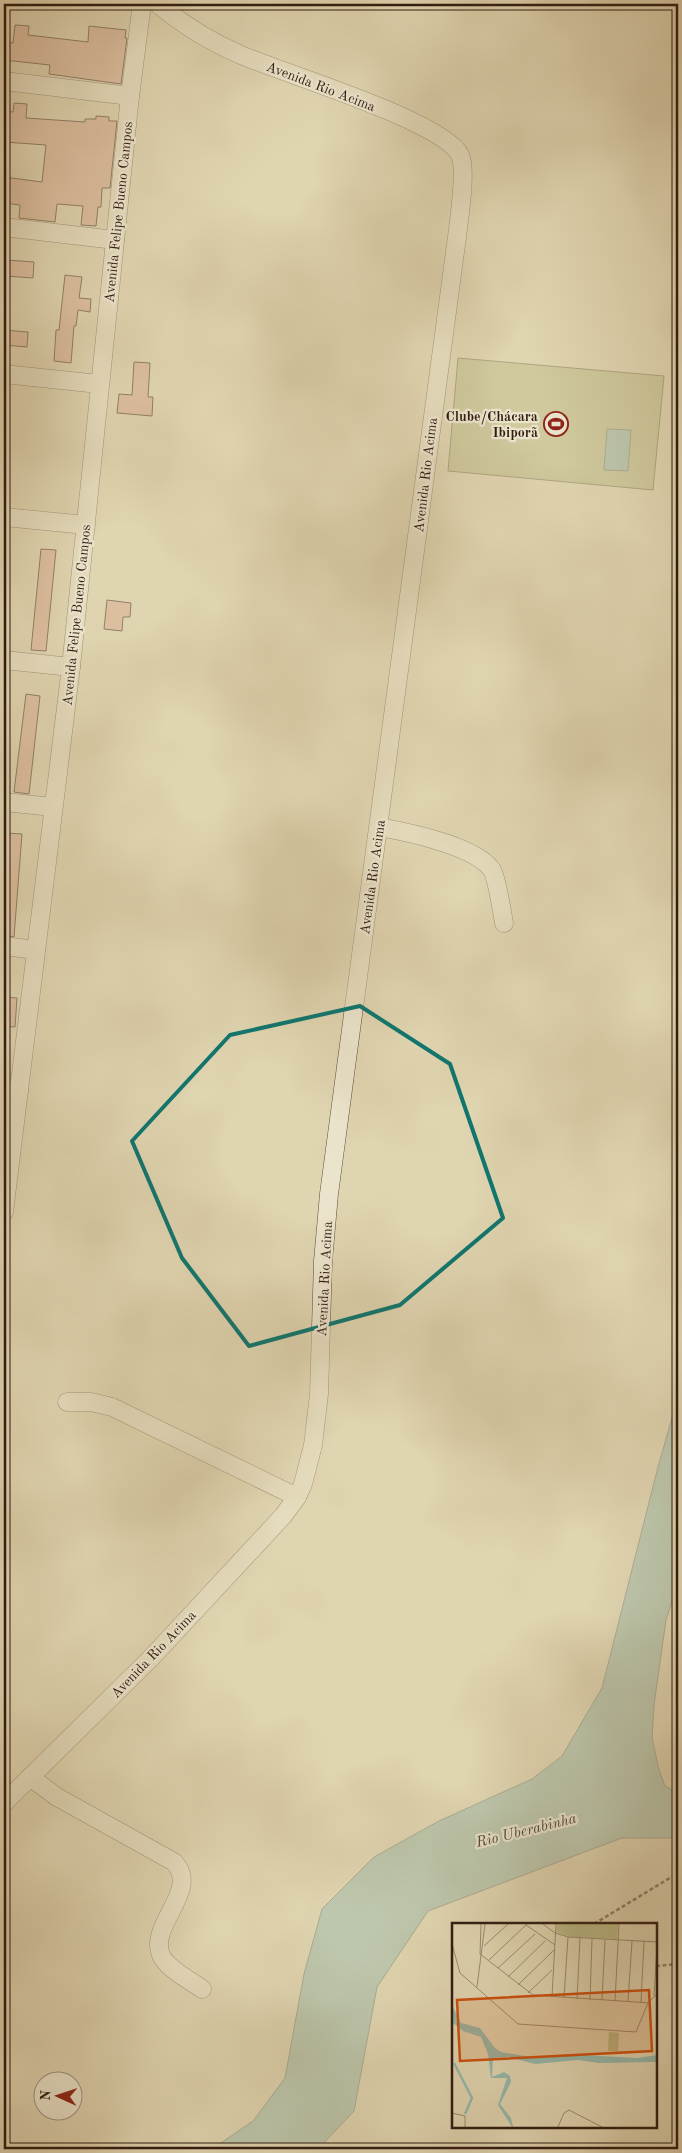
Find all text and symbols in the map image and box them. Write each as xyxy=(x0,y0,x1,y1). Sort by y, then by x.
street label: Avenida Rio Acima xyxy=(264,60,377,114)
street label: Avenida Felipe Bueno Campos xyxy=(103,121,135,303)
place label: Clube/Chácara Ibiporã xyxy=(445,410,538,440)
sports icon: Clube/Chácara Ibiporã xyxy=(543,411,569,437)
street label: Avenida Rio Acima xyxy=(412,417,440,533)
street label: Avenida Felipe Bueno Campos xyxy=(61,524,93,706)
street label: Avenida Rio Acima xyxy=(358,819,388,935)
street label: Avenida Rio Acima xyxy=(315,1221,335,1337)
street label: Avenida Rio Acima xyxy=(108,1608,199,1701)
water label: Rio Uberabinha xyxy=(474,1812,578,1851)
inset map xyxy=(452,1923,657,2128)
north arrow xyxy=(32,2070,82,2120)
text: N xyxy=(39,2089,53,2101)

